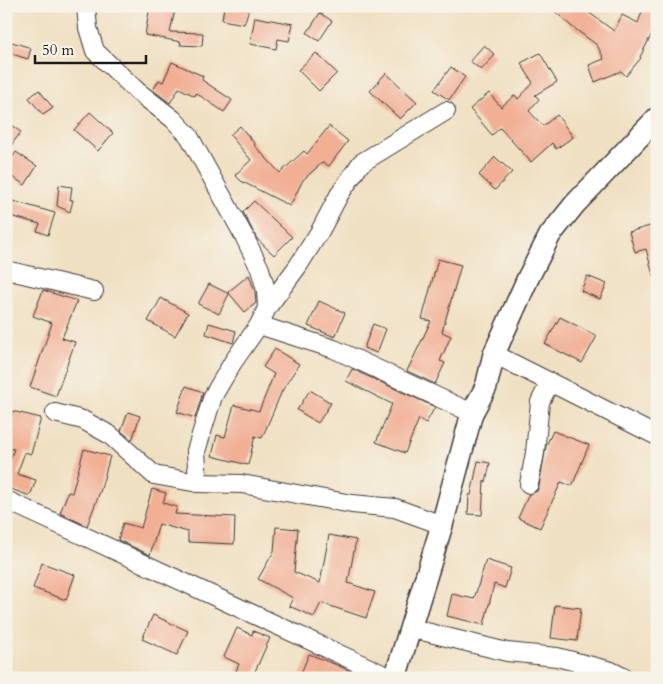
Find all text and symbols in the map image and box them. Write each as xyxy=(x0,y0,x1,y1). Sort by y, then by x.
scale bar xyxy=(35,32,146,64)
text: 50 m xyxy=(42,40,74,60)

